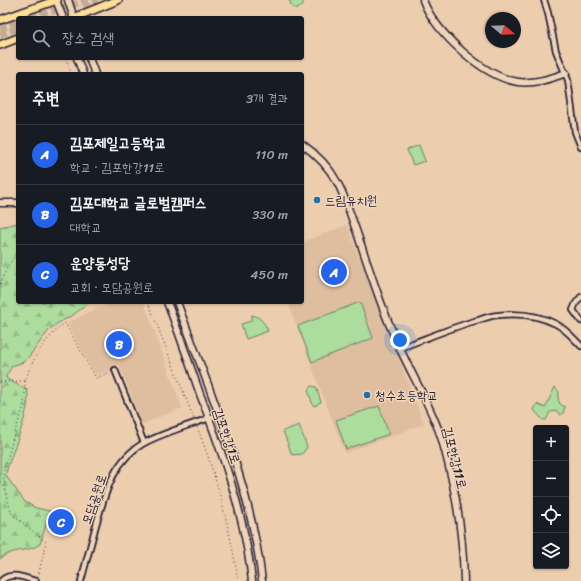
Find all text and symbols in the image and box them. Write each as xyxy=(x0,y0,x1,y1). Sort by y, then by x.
north arrow xyxy=(485,12,521,48)
search box xyxy=(16,16,304,60)
text: 장소 검색 xyxy=(62,25,114,51)
icon: search xyxy=(30,27,52,49)
text: 주변 xyxy=(32,83,59,113)
text: 3개 결과 xyxy=(246,87,288,110)
text: 김포제일고등학교 xyxy=(70,130,167,156)
text: A xyxy=(41,143,49,166)
text: 110 m xyxy=(255,143,288,166)
text: 학교 · 김포한강11로 xyxy=(70,156,165,179)
place label: 드림유치원 xyxy=(325,189,377,212)
text: 김포대학교 글로벌캠퍼스 xyxy=(70,190,207,216)
marker: 드림유치원 xyxy=(312,195,322,205)
text: B xyxy=(41,203,49,226)
text: 330 m xyxy=(252,203,288,226)
text: 대학교 xyxy=(70,216,101,239)
text: 운양동성당 xyxy=(70,250,130,276)
pin: A xyxy=(321,257,347,287)
text: C xyxy=(41,263,49,286)
text: 450 m xyxy=(250,263,288,286)
text: 교회 · 모담공원로 xyxy=(70,276,153,299)
pin: B xyxy=(106,329,132,359)
your location xyxy=(390,330,410,350)
place label: 청수초등학교 xyxy=(375,384,438,407)
marker: 청수초등학교 xyxy=(362,390,372,400)
street label: 김포한강1로 xyxy=(207,405,247,467)
street label: 김포한강11로 xyxy=(436,424,474,492)
map controls xyxy=(533,425,569,569)
button: + xyxy=(533,425,569,461)
button: − xyxy=(533,461,569,497)
street label: 모담공원로 xyxy=(75,471,113,527)
button: locate xyxy=(533,497,569,533)
pin: C xyxy=(48,507,74,537)
button: layers xyxy=(533,533,569,569)

